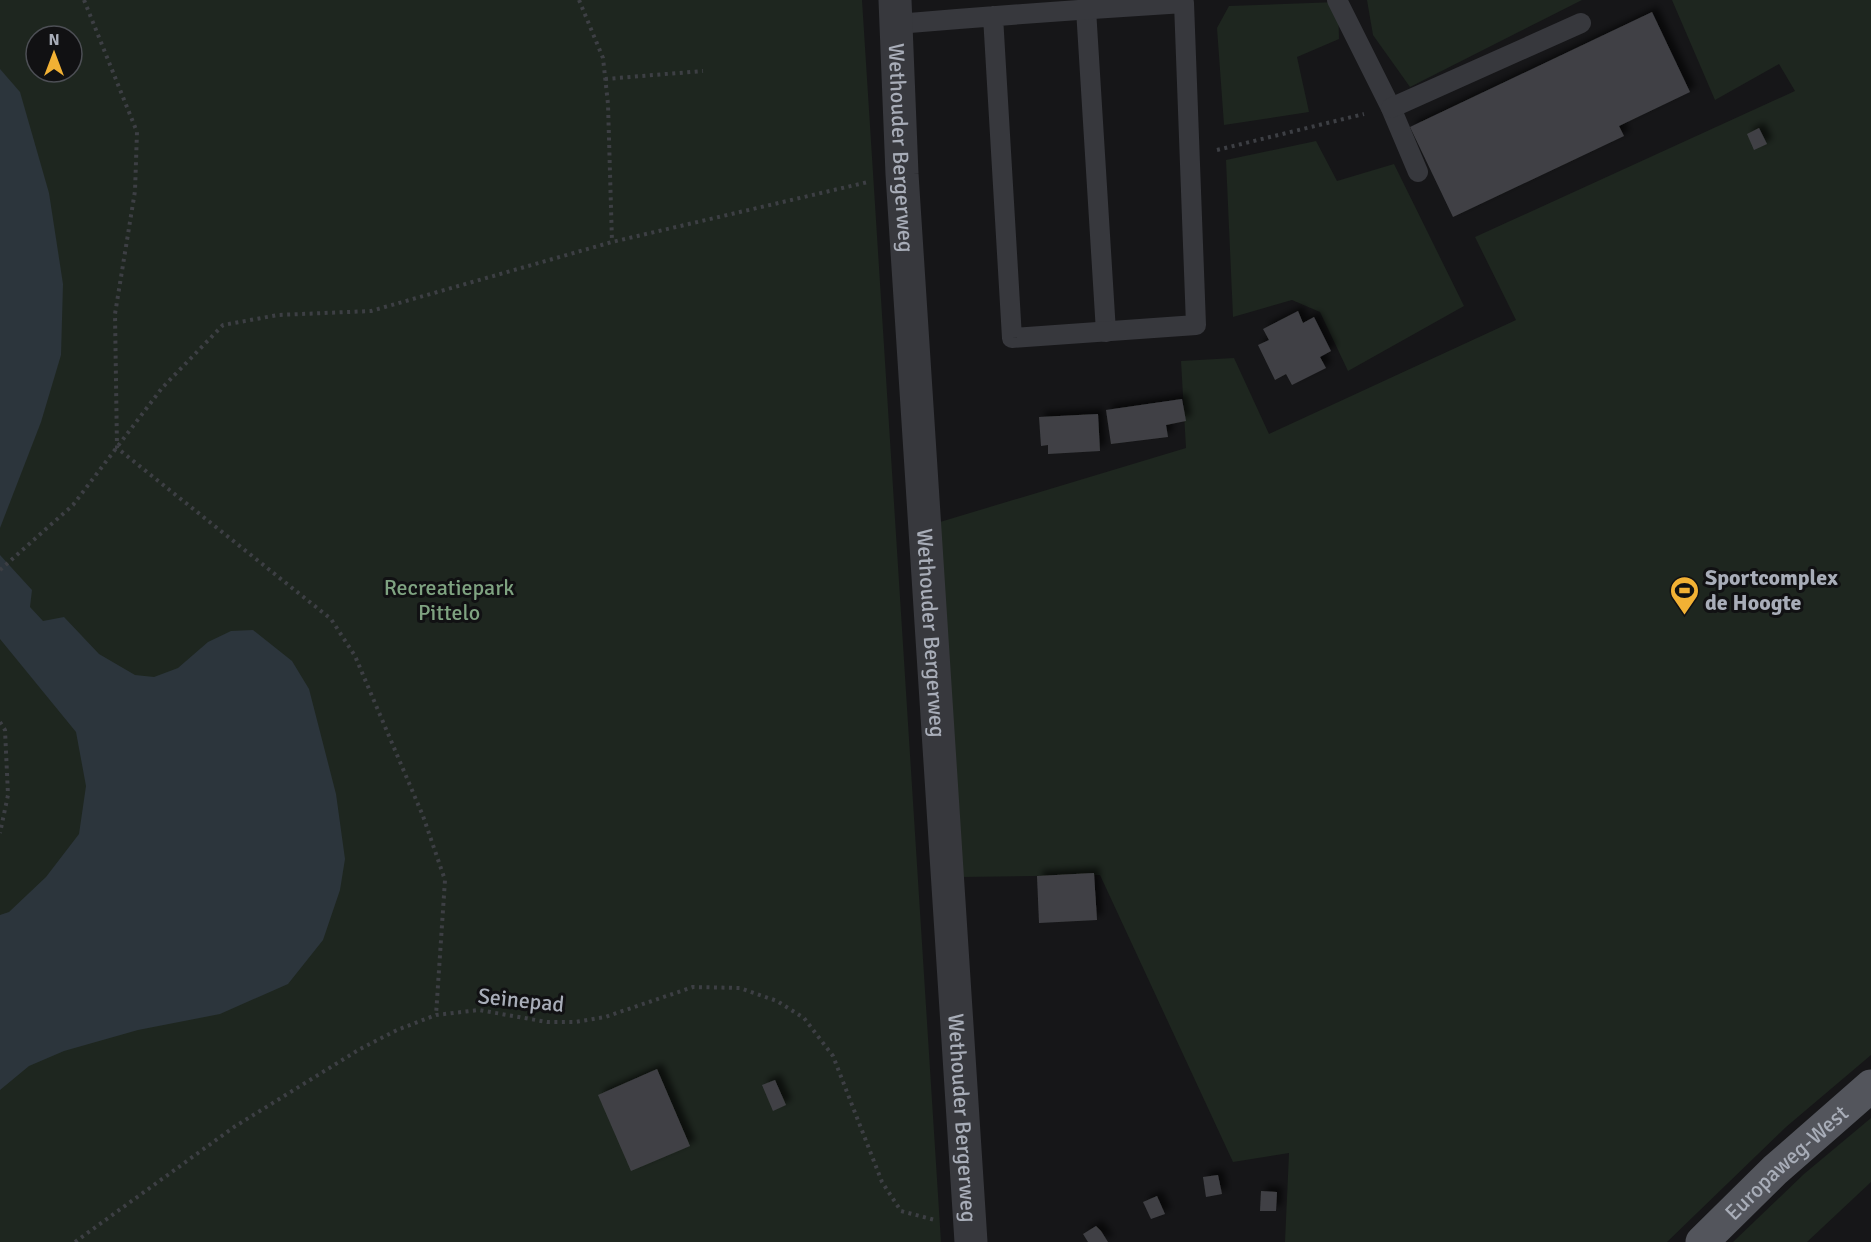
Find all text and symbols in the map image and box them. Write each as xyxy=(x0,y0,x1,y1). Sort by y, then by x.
north arrow xyxy=(24,24,84,84)
text: N xyxy=(48,30,60,50)
street label: Wethouder Bergerweg xyxy=(883,43,921,253)
street label: Wethouder Bergerweg xyxy=(911,528,952,738)
place label: Sportcomplex de Hoogte xyxy=(1705,564,1838,616)
park label: Recreatiepark Pittelo xyxy=(384,574,514,626)
sports icon: Sportcomplex de Hoogte xyxy=(1668,574,1700,616)
street label: Seinepad xyxy=(477,982,565,1018)
street label: Wethouder Bergerweg xyxy=(943,1013,983,1223)
street label: Europaweg-West xyxy=(1719,1099,1854,1226)

